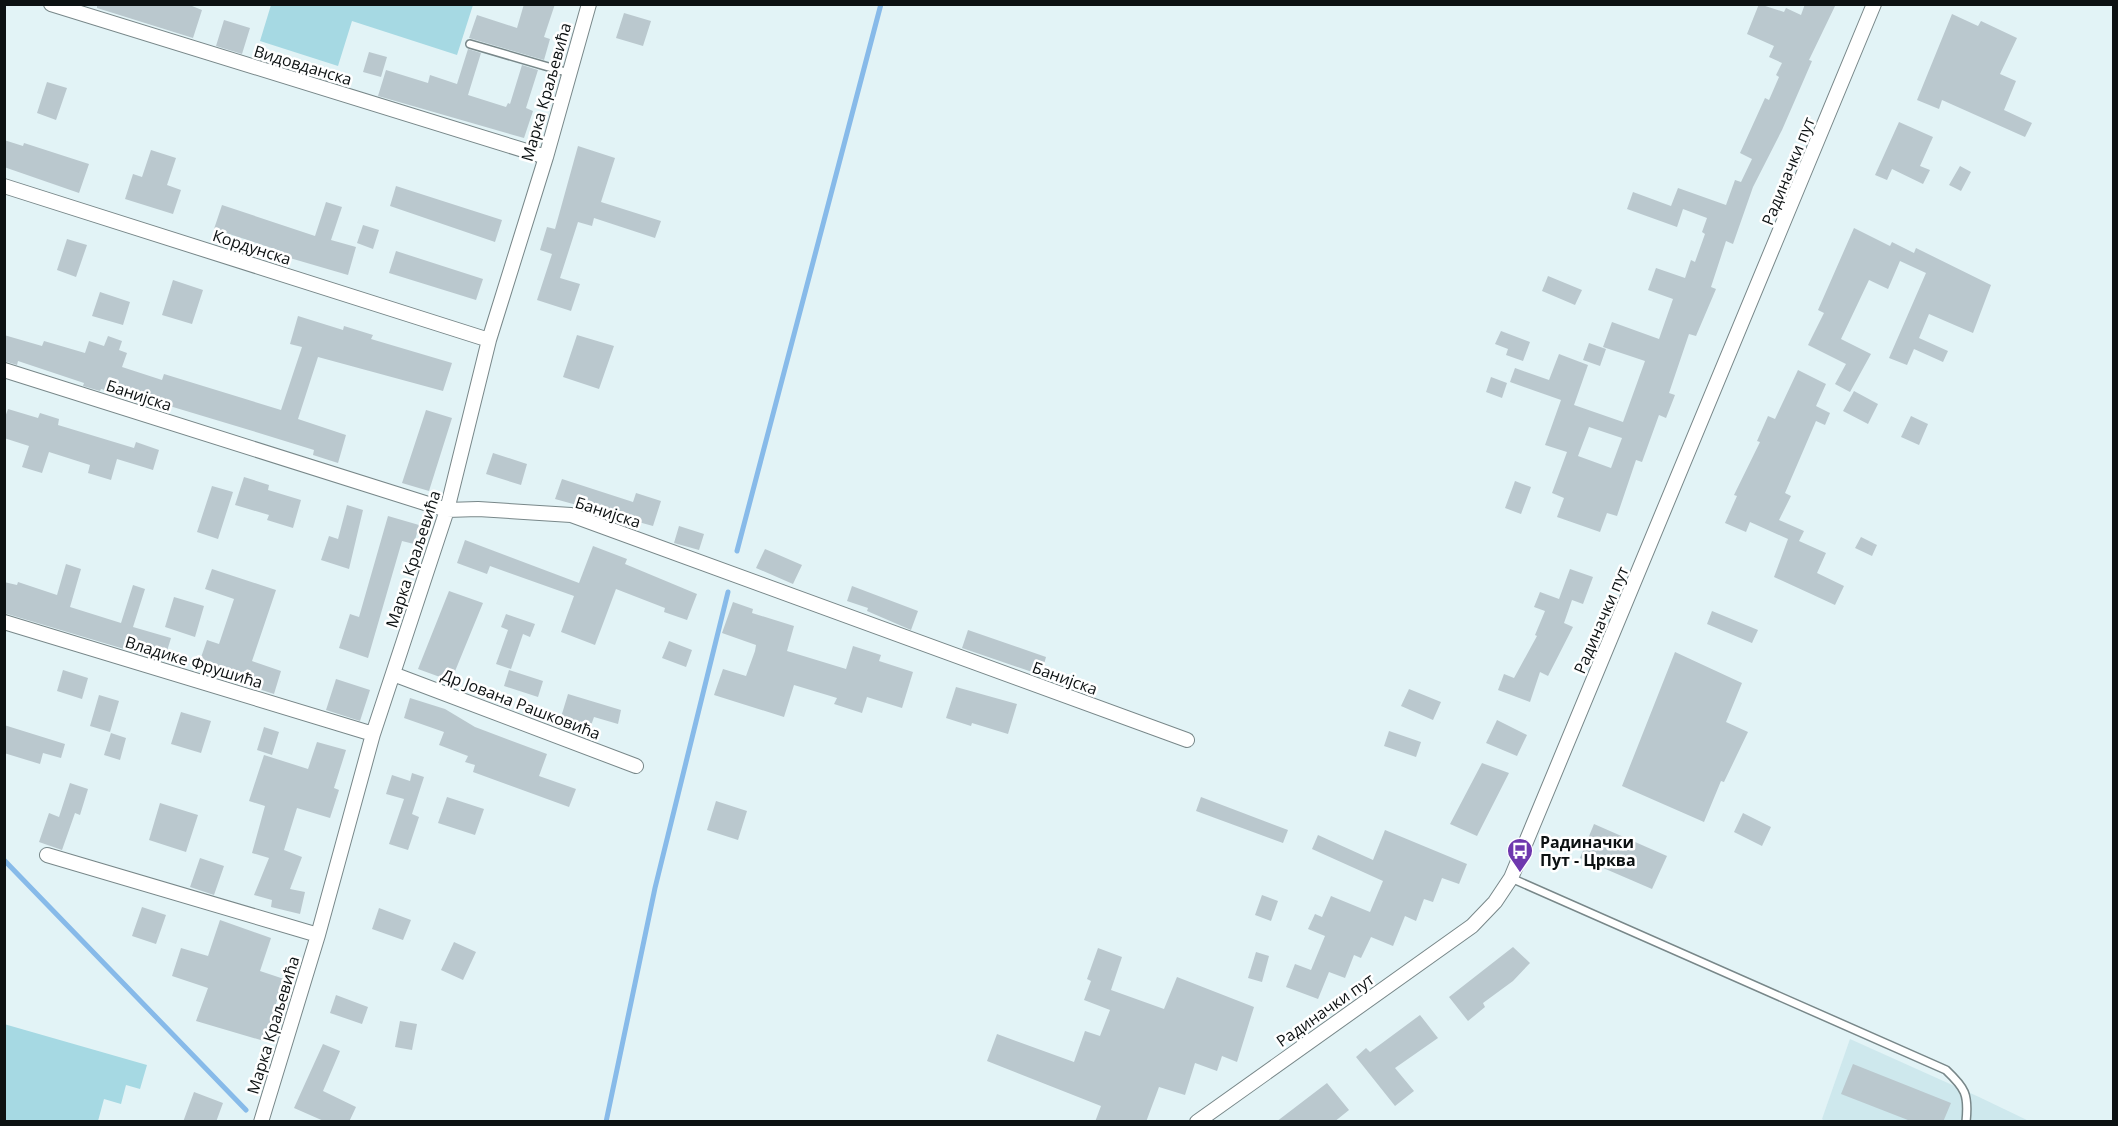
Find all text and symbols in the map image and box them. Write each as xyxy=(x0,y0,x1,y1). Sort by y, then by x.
street label: Марка Краљевића xyxy=(516,20,576,164)
street label: Видовданска xyxy=(251,40,355,90)
street label: Радиначки пут xyxy=(1756,113,1820,228)
street label: Кордунска xyxy=(210,224,294,270)
street label: Банијска xyxy=(103,374,175,416)
street label: Марка Краљевића xyxy=(380,487,446,631)
street label: Банијска xyxy=(572,491,644,533)
street label: Радиначки пут xyxy=(1568,562,1634,677)
street label: Владике Фрушића xyxy=(122,631,266,693)
street label: Банијска xyxy=(1029,656,1101,700)
street label: Др Јована Рашковића xyxy=(438,663,604,745)
place label: Радиначки Пут - Црква xyxy=(1540,831,1636,871)
bus stop icon: Радиначки Пут - Црква xyxy=(1505,836,1535,874)
street label: Марка Краљевића xyxy=(242,953,304,1097)
street label: Радиначки пут xyxy=(1272,968,1379,1052)

